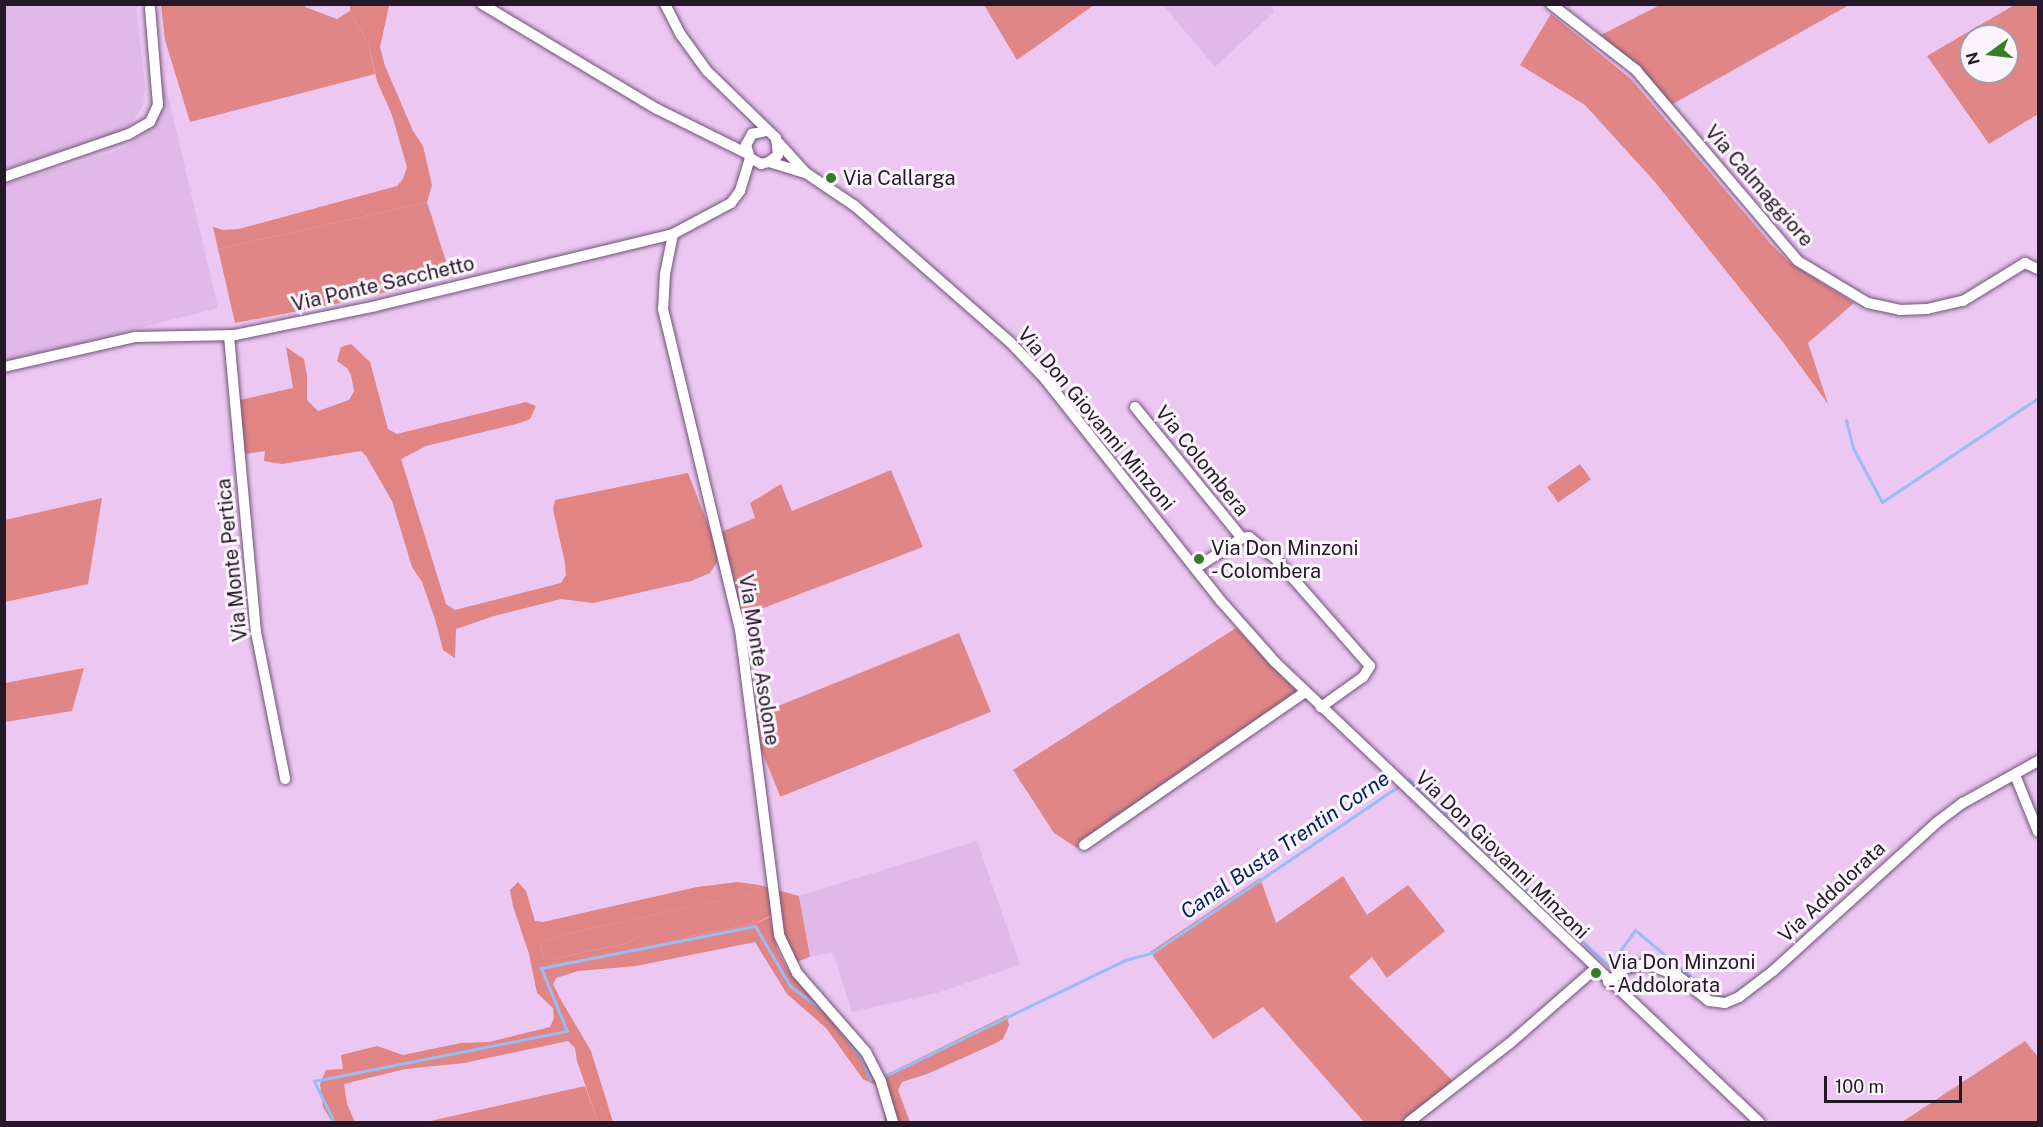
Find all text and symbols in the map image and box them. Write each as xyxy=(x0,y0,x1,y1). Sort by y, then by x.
north arrow xyxy=(1959,24,2019,84)
text: N xyxy=(1962,50,1984,67)
street label: Via Calmaggiore xyxy=(1700,120,1818,252)
place label: Via Callarga xyxy=(843,166,955,190)
marker: Via Callarga xyxy=(824,171,838,185)
street label: Via Ponte Sacchetto xyxy=(289,251,477,317)
street label: Via Don Giovanni Minzoni xyxy=(1012,322,1180,516)
street label: Via Colombera xyxy=(1150,401,1254,521)
street label: Via Monte Pertica xyxy=(211,477,253,643)
place label: Via Don Minzoni - Colombera xyxy=(1211,536,1359,583)
marker: Via Don Minzoni - Colombera xyxy=(1192,552,1206,566)
street label: Via Monte Asolone xyxy=(734,573,784,747)
water label: Canal Busta Trentin Corne xyxy=(1176,766,1394,924)
street label: Via Don Giovanni Minzoni xyxy=(1410,766,1594,944)
street label: Via Addolorata xyxy=(1774,836,1890,948)
place label: Via Don Minzoni - Addolorata xyxy=(1608,950,1756,997)
marker: Via Don Minzoni - Addolorata xyxy=(1589,966,1603,980)
scale bar xyxy=(1827,1064,1965,1102)
text: 100 m xyxy=(1835,1076,1884,1097)

